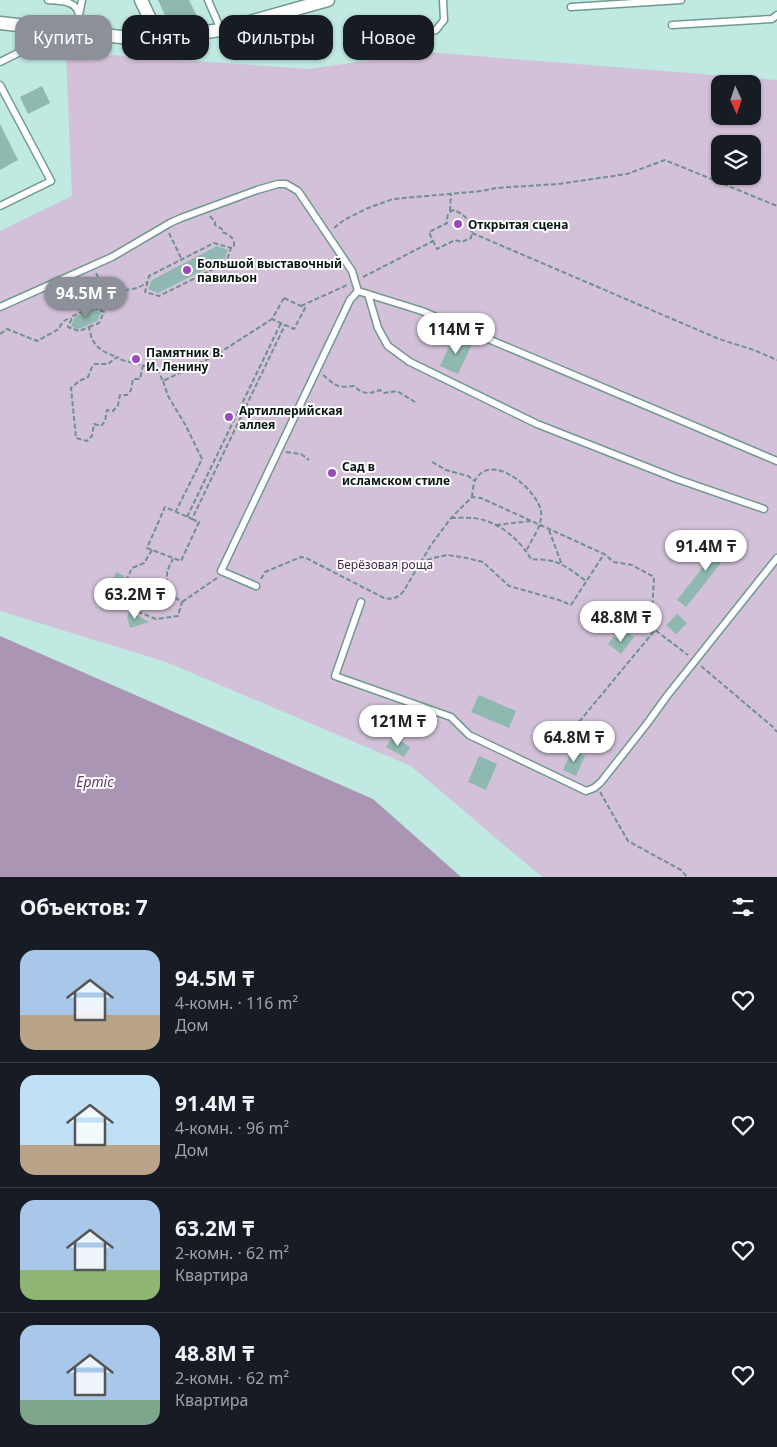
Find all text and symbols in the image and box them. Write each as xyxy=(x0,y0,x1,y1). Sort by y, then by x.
chip: Купить xyxy=(15,15,112,60)
chip: Снять xyxy=(122,15,209,60)
chip: Фильтры xyxy=(219,15,333,60)
chip: Новое xyxy=(343,15,434,60)
north arrow xyxy=(711,75,761,125)
map controls xyxy=(711,75,761,185)
button: layers xyxy=(711,135,761,185)
place label: Открытая сцена xyxy=(468,216,568,233)
marker: Открытая сцена xyxy=(452,218,464,230)
place label: Большой выставочный павильон xyxy=(197,255,342,286)
marker: Большой выставочный павильон xyxy=(181,264,193,276)
pin: 94.5M ₸ xyxy=(40,276,132,319)
text: 94.5M ₸ xyxy=(56,282,116,304)
pin: 114M ₸ xyxy=(415,312,497,355)
text: 114M ₸ xyxy=(428,318,484,340)
place label: Памятник В. И. Ленину xyxy=(146,344,223,375)
marker: Памятник В. И. Ленину xyxy=(130,353,142,365)
place label: Артиллерийская аллея xyxy=(239,402,343,433)
marker: Артиллерийская аллея xyxy=(223,411,235,423)
place label: Сад в исламском стиле xyxy=(342,458,450,489)
marker: Сад в исламском стиле xyxy=(326,467,338,479)
pin: 91.4M ₸ xyxy=(660,530,752,572)
text: 91.4M ₸ xyxy=(676,535,736,557)
park label: Берёзовая роща xyxy=(337,556,433,573)
pin: 63.2M ₸ xyxy=(89,578,181,620)
text: 63.2M ₸ xyxy=(105,583,165,605)
pin: 48.8M ₸ xyxy=(575,600,667,643)
text: 48.8M ₸ xyxy=(591,606,651,628)
pin: 121M ₸ xyxy=(357,704,439,747)
text: 121M ₸ xyxy=(370,710,426,732)
pin: 64.8M ₸ xyxy=(528,720,620,763)
text: 64.8M ₸ xyxy=(544,726,604,748)
water label: Ертіс xyxy=(76,772,114,791)
text: Объектов: 7 xyxy=(20,893,148,921)
icon: filters xyxy=(729,893,757,921)
text: 94.5M ₸ xyxy=(175,964,254,992)
icon: home xyxy=(60,970,120,1030)
icon: heart xyxy=(729,986,757,1014)
text: 4-комн. · 116 m² xyxy=(175,992,298,1014)
text: Дом xyxy=(175,1014,208,1036)
text: 91.4M ₸ xyxy=(175,1089,254,1117)
icon: home xyxy=(60,1095,120,1155)
icon: heart xyxy=(729,1111,757,1139)
text: 4-комн. · 96 m² xyxy=(175,1117,289,1139)
text: Дом xyxy=(175,1139,208,1161)
text: 63.2M ₸ xyxy=(175,1214,254,1242)
icon: home xyxy=(60,1220,120,1280)
icon: heart xyxy=(729,1236,757,1264)
text: 2-комн. · 62 m² xyxy=(175,1242,289,1264)
text: Квартира xyxy=(175,1264,249,1286)
text: 48.8M ₸ xyxy=(175,1339,254,1367)
icon: home xyxy=(60,1345,120,1405)
icon: heart xyxy=(729,1361,757,1389)
text: 2-комн. · 62 m² xyxy=(175,1367,289,1389)
text: Квартира xyxy=(175,1389,249,1411)

